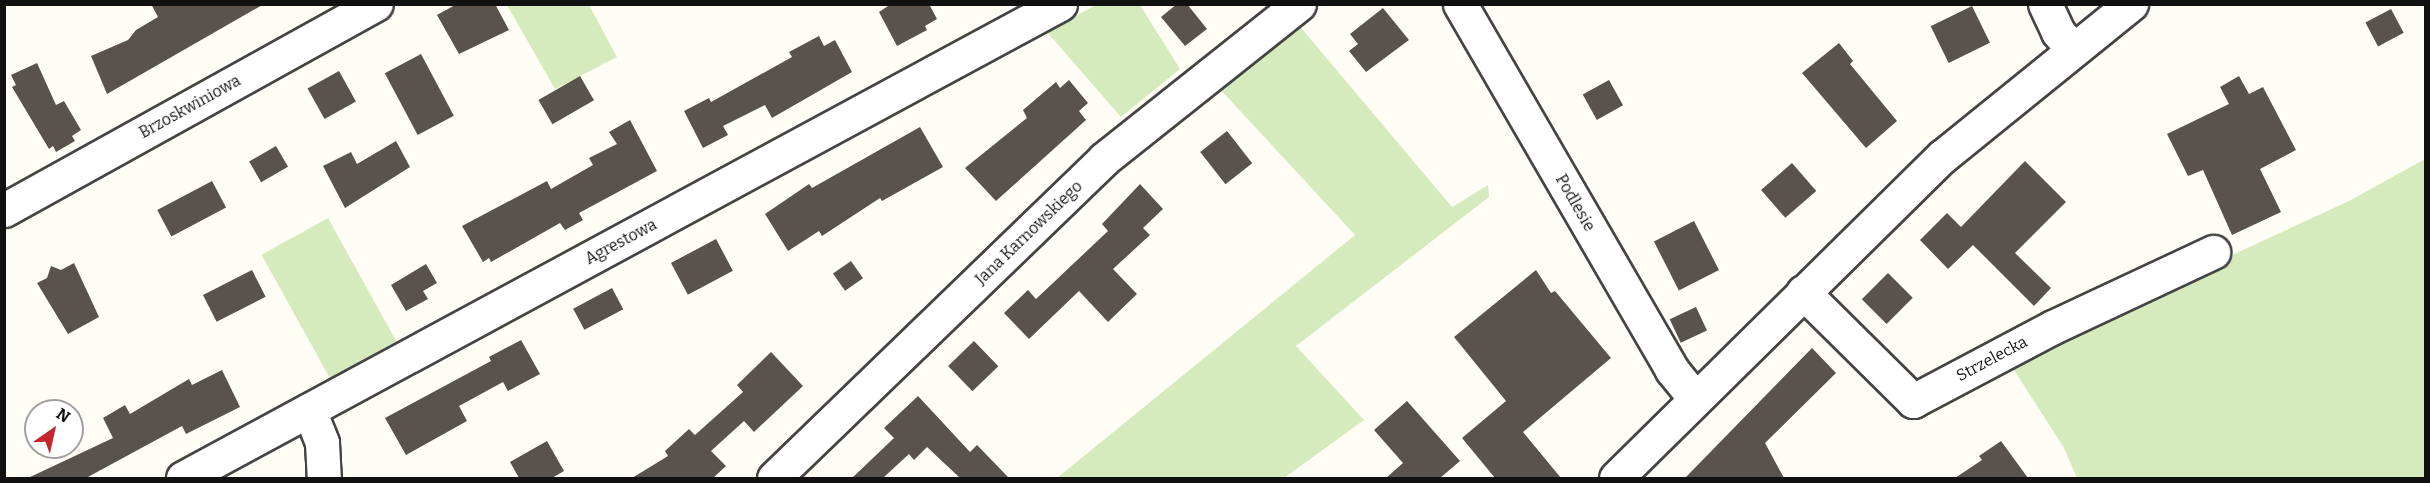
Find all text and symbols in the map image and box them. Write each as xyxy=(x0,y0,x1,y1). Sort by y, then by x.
street label: Brzoskwiniowa xyxy=(136,71,244,143)
street label: Podlesie xyxy=(1551,171,1599,235)
street label: Jana Karnowskiego xyxy=(971,177,1087,289)
street label: Agrestowa xyxy=(582,215,660,269)
street label: Strzelecka xyxy=(1953,332,2031,386)
north arrow xyxy=(24,399,84,459)
text: N xyxy=(53,404,74,427)

